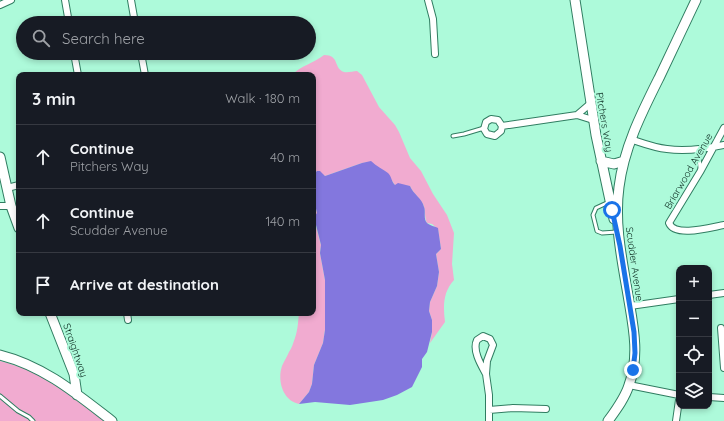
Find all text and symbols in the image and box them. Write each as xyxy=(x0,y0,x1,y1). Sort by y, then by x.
search box xyxy=(16,16,316,60)
icon: search xyxy=(30,27,52,49)
text: Search here xyxy=(62,29,145,48)
text: 3 min xyxy=(32,88,76,109)
text: Walk · 180 m xyxy=(225,90,300,106)
street label: Pitchers Way xyxy=(593,91,616,153)
street label: Briarwood Avenue xyxy=(661,131,716,212)
text: Continue xyxy=(70,139,134,158)
icon: ahead xyxy=(32,146,54,168)
text: 40 m xyxy=(270,149,300,165)
text: Pitchers Way xyxy=(70,158,149,174)
route start xyxy=(603,201,621,219)
text: Continue xyxy=(70,203,134,222)
icon: ahead xyxy=(32,210,54,232)
text: 140 m xyxy=(265,213,300,229)
text: Scudder Avenue xyxy=(70,222,168,238)
street label: Scudder Avenue xyxy=(623,226,646,302)
map controls xyxy=(676,265,712,409)
button: + xyxy=(676,265,712,301)
icon: arrive xyxy=(32,274,54,296)
text: Arrive at destination xyxy=(70,275,219,294)
button: − xyxy=(676,301,712,337)
street label: Straightway xyxy=(60,322,91,379)
button: locate xyxy=(676,337,712,373)
route end xyxy=(624,361,642,379)
button: layers xyxy=(676,373,712,409)

